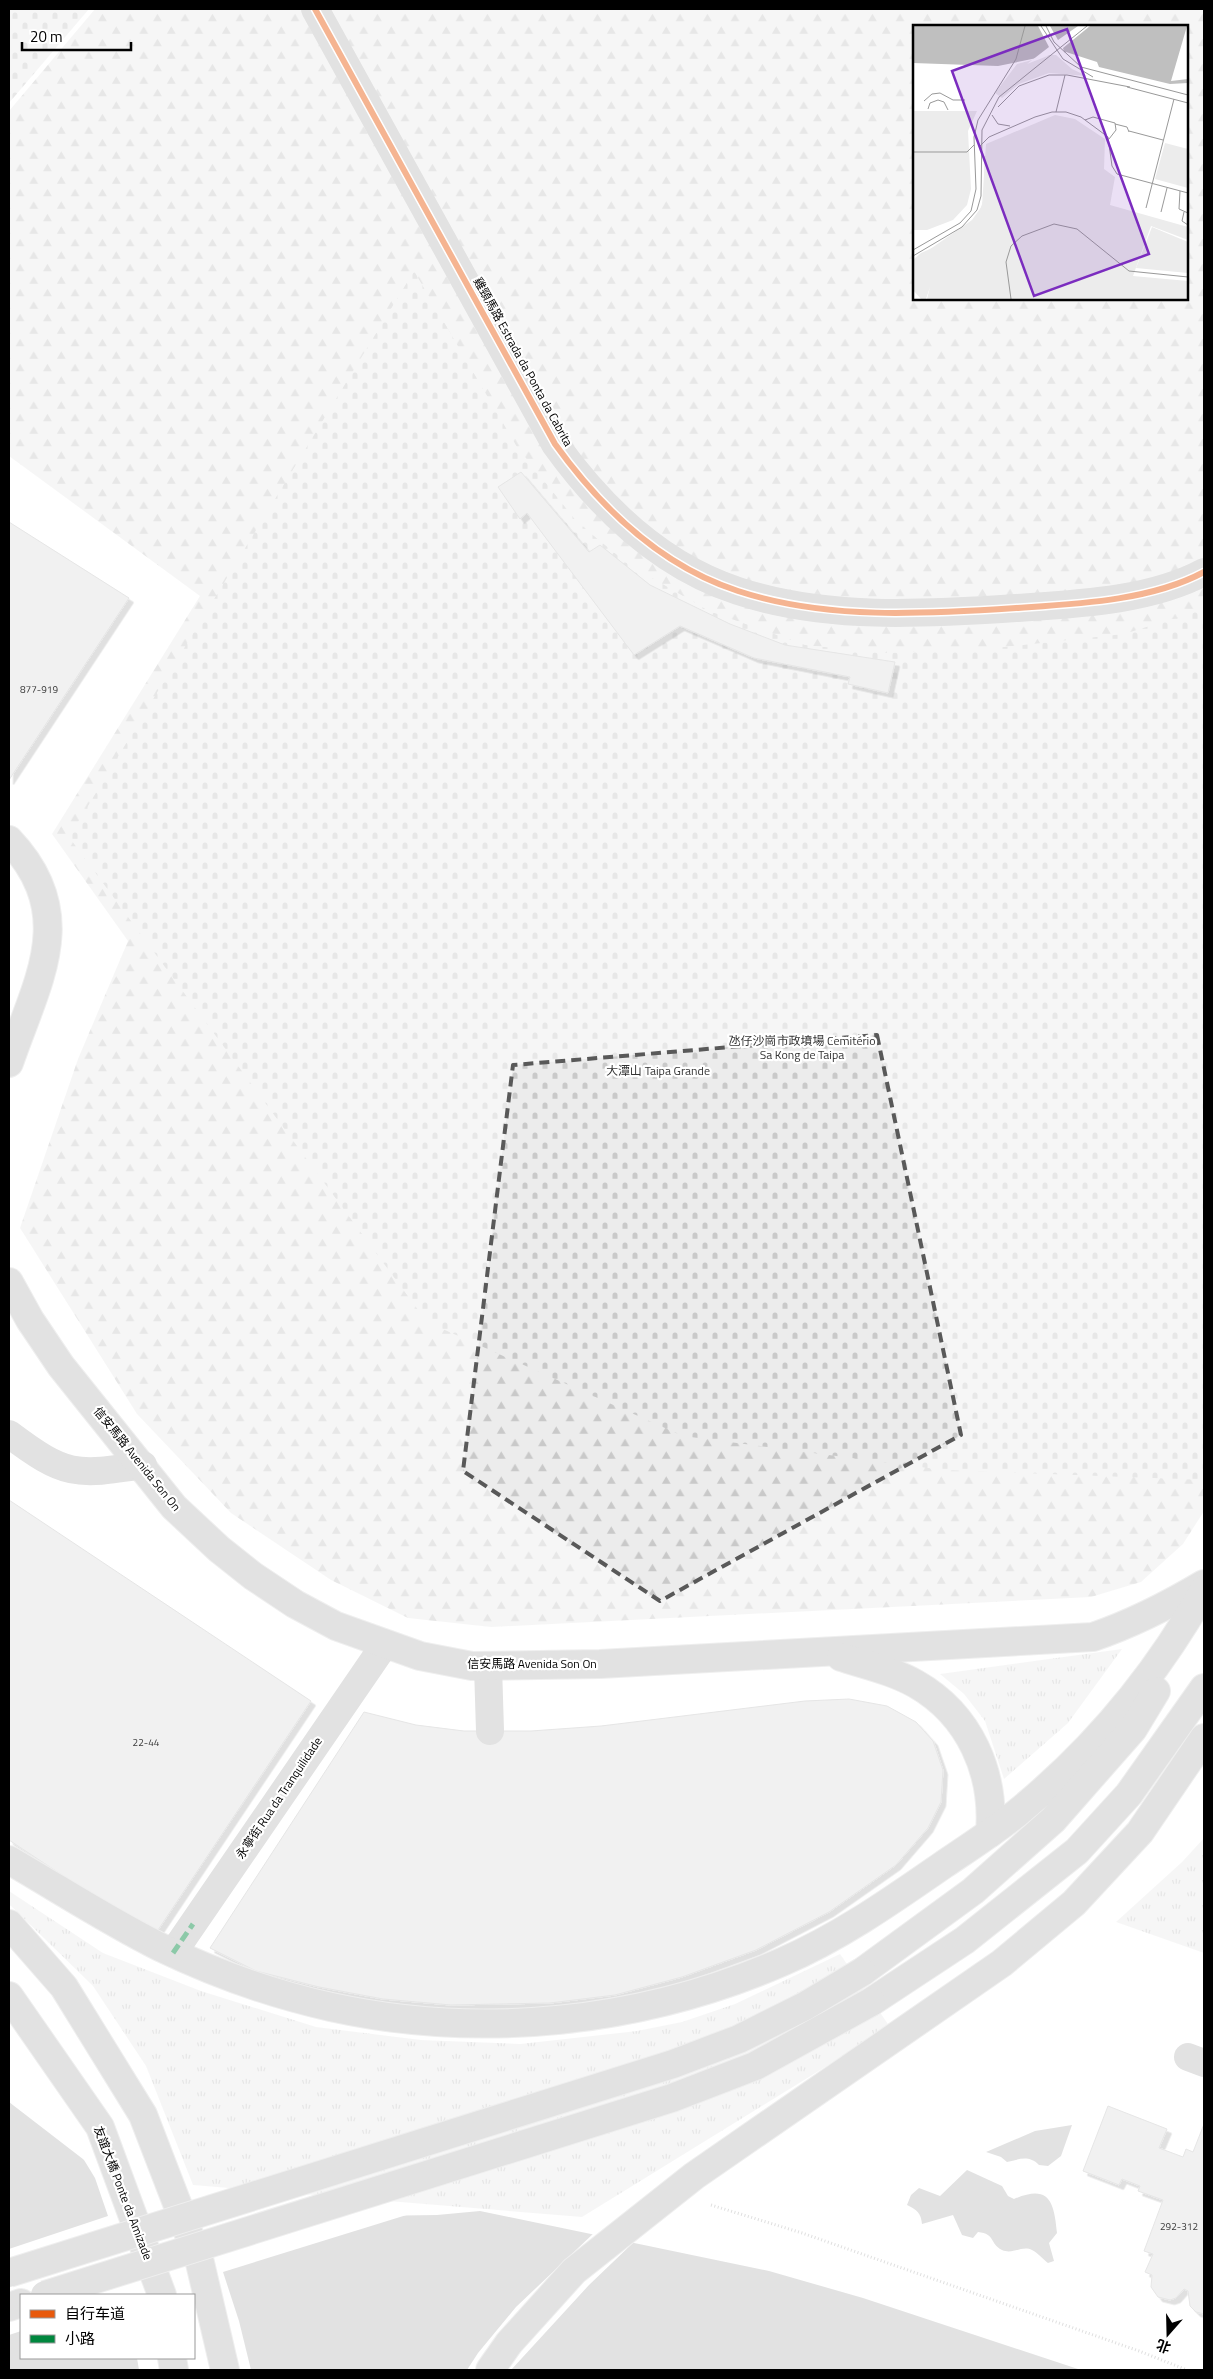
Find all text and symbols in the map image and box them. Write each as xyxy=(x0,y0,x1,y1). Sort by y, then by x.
scale bar xyxy=(22,20,131,52)
text: 20 m xyxy=(30,25,63,48)
inset map xyxy=(913,25,1188,300)
street label: 雞頸馬路 Estrada da Ponta da Cabrita xyxy=(469,274,578,450)
house number: 877-919 xyxy=(20,682,58,697)
park label: 氹仔沙崗市政墳場 Cemitério Sa Kong de Taipa xyxy=(728,1031,876,1064)
park label: 大潭山 Taipa Grande xyxy=(606,1061,710,1080)
street label: 信安馬路 Avenida Son On xyxy=(89,1402,186,1515)
street label: 信安馬路 Avenida Son On xyxy=(467,1654,597,1673)
street label: 永寧街 Rua da Tranquilidade xyxy=(231,1733,327,1862)
house number: 22-44 xyxy=(133,1735,160,1750)
street label: 友誼大橋 Ponte da Amizade xyxy=(89,2123,158,2263)
house number: 292-312 xyxy=(1160,2219,1198,2234)
legend xyxy=(20,2294,195,2359)
text: 自行车道 xyxy=(65,2302,125,2325)
north arrow xyxy=(1143,2309,1193,2359)
text: 小路 xyxy=(65,2327,95,2350)
text: 北 xyxy=(1153,2334,1174,2359)

